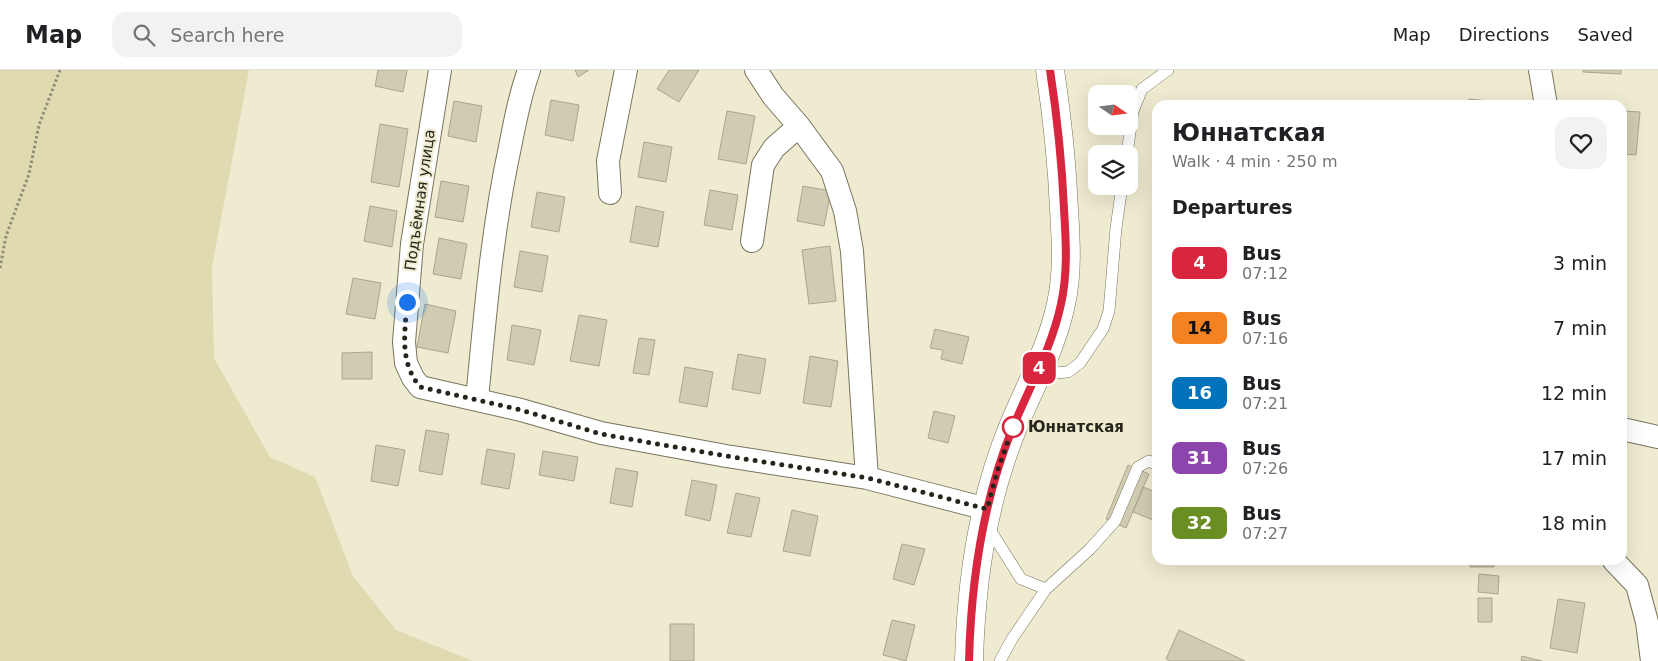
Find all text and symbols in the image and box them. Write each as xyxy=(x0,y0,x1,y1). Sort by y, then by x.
search box xyxy=(112,12,462,57)
text: Map xyxy=(25,21,82,49)
icon: search xyxy=(130,21,158,49)
text: Search here xyxy=(170,24,284,46)
text: Map xyxy=(1393,24,1431,45)
text: Directions xyxy=(1459,24,1549,45)
text: Saved xyxy=(1577,24,1633,45)
north arrow xyxy=(1088,85,1138,135)
map controls xyxy=(1088,85,1138,195)
button: heart xyxy=(1555,117,1607,169)
text: Юннатская xyxy=(1172,119,1326,147)
street label: Подъёмная улица xyxy=(401,128,439,272)
button: layers xyxy=(1088,145,1138,195)
text: Walk · 4 min · 250 m xyxy=(1172,152,1337,171)
text: Departures xyxy=(1172,196,1293,218)
text: Bus xyxy=(1242,242,1281,264)
text: 4 xyxy=(1193,252,1206,273)
text: 3 min xyxy=(1553,252,1607,274)
text: 07:12 xyxy=(1242,264,1288,283)
your location xyxy=(395,290,420,315)
text: Bus xyxy=(1242,307,1281,329)
text: 14 xyxy=(1187,317,1212,338)
text: 7 min xyxy=(1553,317,1607,339)
text: 07:16 xyxy=(1242,329,1288,348)
line badge: 4 xyxy=(1023,352,1055,384)
text: 4 xyxy=(1033,357,1045,378)
text: Bus xyxy=(1242,372,1281,394)
text: 16 xyxy=(1187,382,1212,403)
text: 12 min xyxy=(1541,382,1607,404)
text: 07:21 xyxy=(1242,394,1288,413)
marker: Юннатская xyxy=(1002,416,1024,438)
place label: Юннатская xyxy=(1028,418,1124,436)
text: Bus xyxy=(1242,437,1281,459)
text: 31 xyxy=(1187,447,1212,468)
text: 17 min xyxy=(1541,447,1607,469)
text: 07:26 xyxy=(1242,459,1288,478)
text: Bus xyxy=(1242,502,1281,524)
text: 32 xyxy=(1187,512,1212,533)
text: 18 min xyxy=(1541,512,1607,534)
text: 07:27 xyxy=(1242,524,1288,543)

